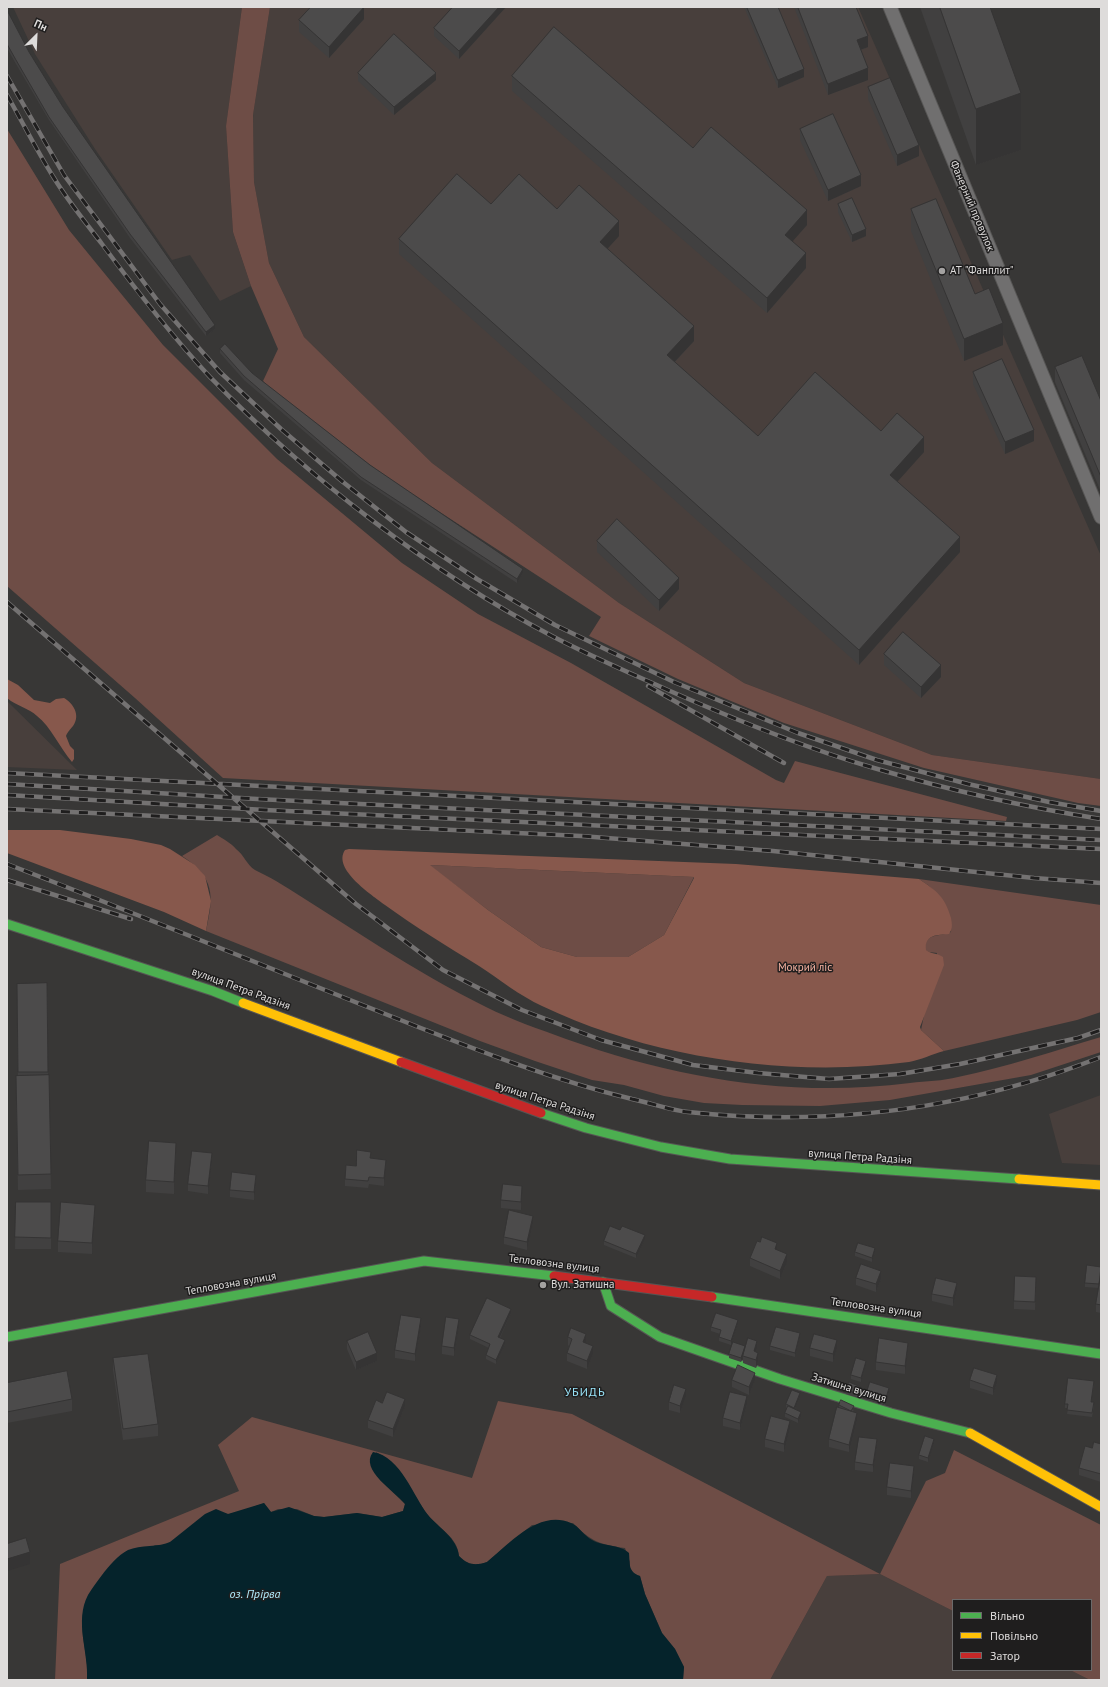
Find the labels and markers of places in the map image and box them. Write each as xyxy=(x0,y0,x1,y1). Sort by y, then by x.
place label: АТ "Фанплит" xyxy=(950,264,1013,278)
marker: АТ "Фанплит" xyxy=(937,266,947,276)
place label: Вул. Затишна xyxy=(551,1278,615,1292)
marker: Вул. Затишна xyxy=(538,1280,548,1290)

